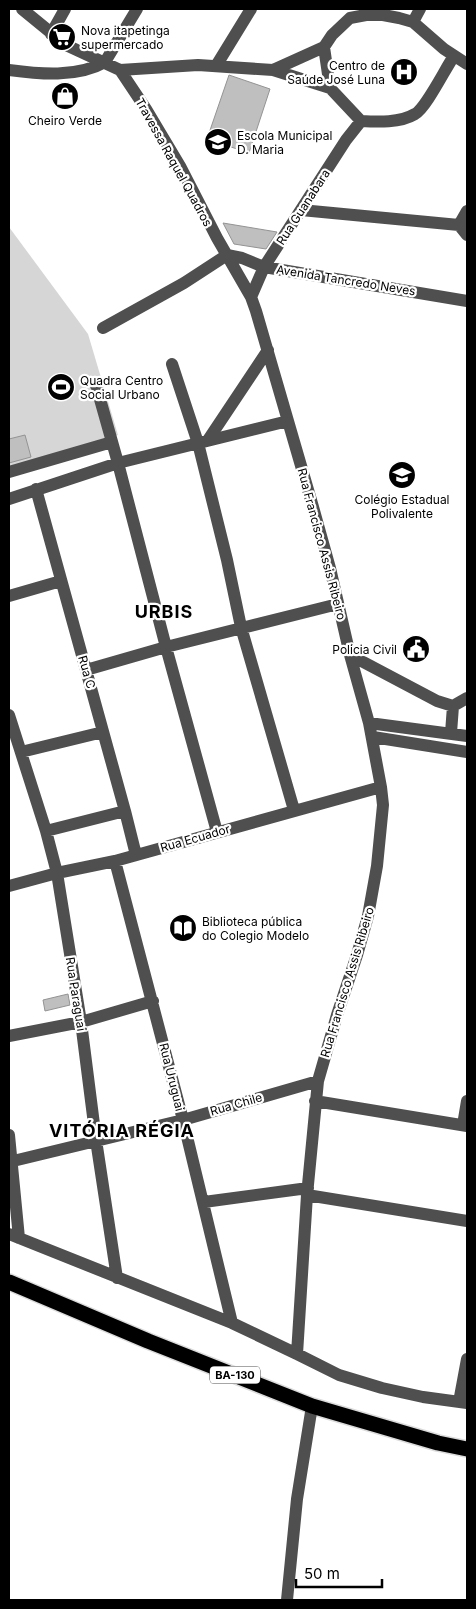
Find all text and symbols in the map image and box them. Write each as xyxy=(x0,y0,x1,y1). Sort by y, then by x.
supermarket icon: Nova itapetinga supermercado xyxy=(47,22,77,52)
place label: Nova itapetinga supermercado xyxy=(81,23,170,52)
hospital icon: Centro de Saúde José Luna xyxy=(389,57,419,87)
place label: Centro de Saúde José Luna xyxy=(287,58,385,87)
shop icon: Cheiro Verde xyxy=(50,81,80,111)
street label: Travessa Raquel Quadros xyxy=(132,95,216,229)
place label: Cheiro Verde xyxy=(28,113,102,128)
school or university icon: Escola Municipal D. Maria xyxy=(203,127,233,157)
place label: Escola Municipal D. Maria xyxy=(237,128,332,157)
street label: Rua Guanabara xyxy=(273,166,333,248)
street label: Avenida Tancredo Neves xyxy=(275,262,417,298)
sports icon: Quadra Centro Social Urbano xyxy=(46,372,76,402)
place label: Quadra Centro Social Urbano xyxy=(80,373,163,402)
school or university icon: Colégio Estadual Polivalente xyxy=(387,460,417,490)
street label: Rua Francisco Assis Ribeiro xyxy=(295,466,349,622)
place label: Colégio Estadual Polivalente xyxy=(354,492,450,521)
district label: URBIS xyxy=(135,601,193,622)
public building icon: Policia Civil xyxy=(401,634,431,664)
place label: Policia Civil xyxy=(332,642,397,657)
street label: Rua C xyxy=(75,654,99,690)
street label: Rua Ecuador xyxy=(158,821,232,855)
street label: Rua Francisco Assis Ribeiro xyxy=(317,905,377,1059)
library icon: Biblioteca pública do Colegio Modelo xyxy=(168,913,198,943)
place label: Biblioteca pública do Colegio Modelo xyxy=(202,914,309,943)
street label: Rua Paraguai xyxy=(63,956,89,1032)
street label: Rua Uruguai xyxy=(156,1041,188,1113)
street label: Rua Chile xyxy=(208,1089,264,1119)
district label: VITÓRIA RÉGIA xyxy=(49,1120,195,1141)
road number: BA-130 xyxy=(210,1366,260,1384)
scale bar xyxy=(296,1556,382,1588)
text: 50 m xyxy=(304,1564,340,1583)

